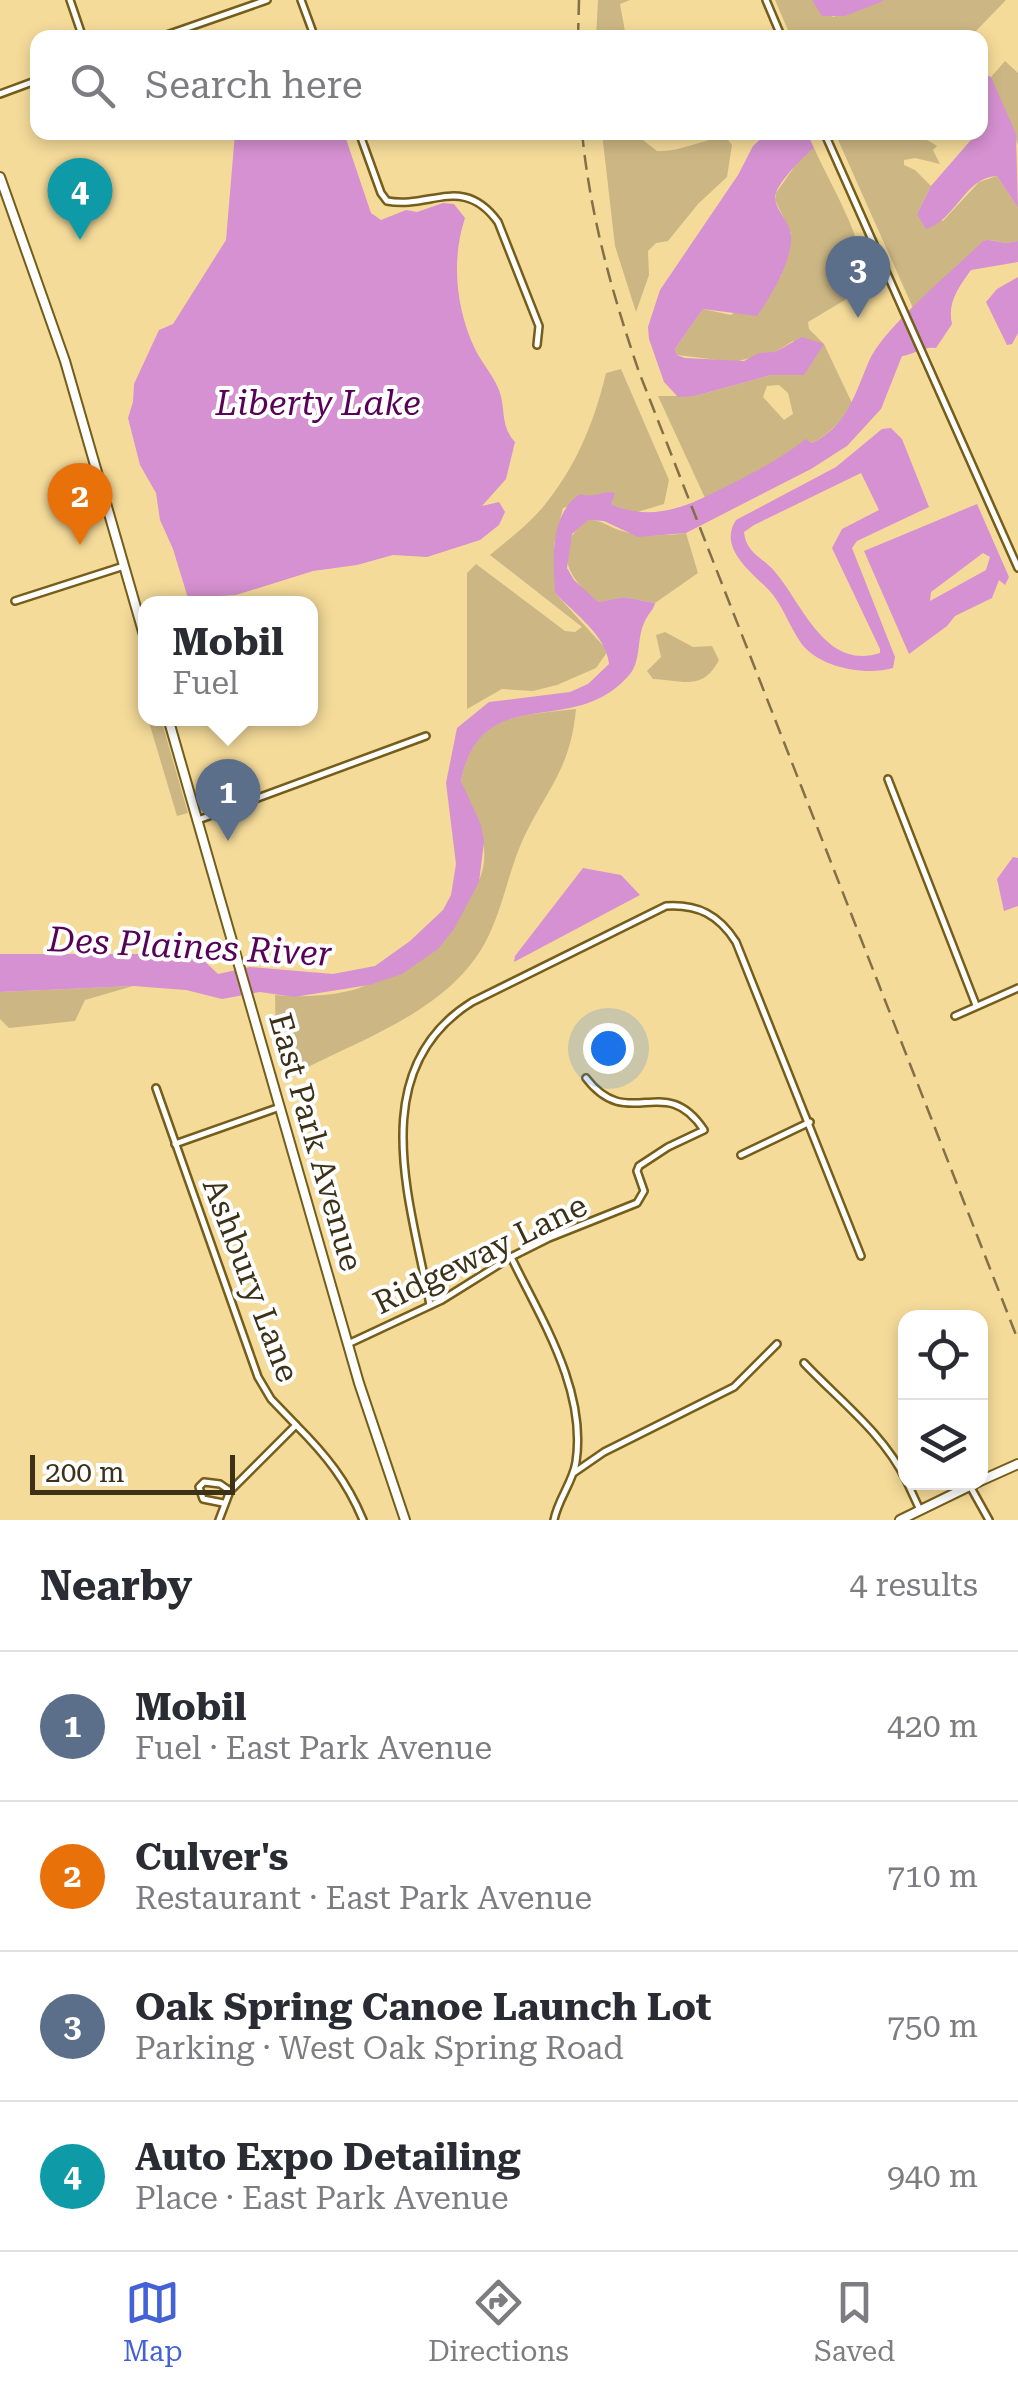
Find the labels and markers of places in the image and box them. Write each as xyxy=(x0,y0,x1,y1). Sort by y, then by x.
pin: 4 xyxy=(48,158,112,240)
pin: 3 xyxy=(826,236,890,318)
pin: 2 xyxy=(48,462,112,545)
pin: 1 xyxy=(196,758,260,841)

